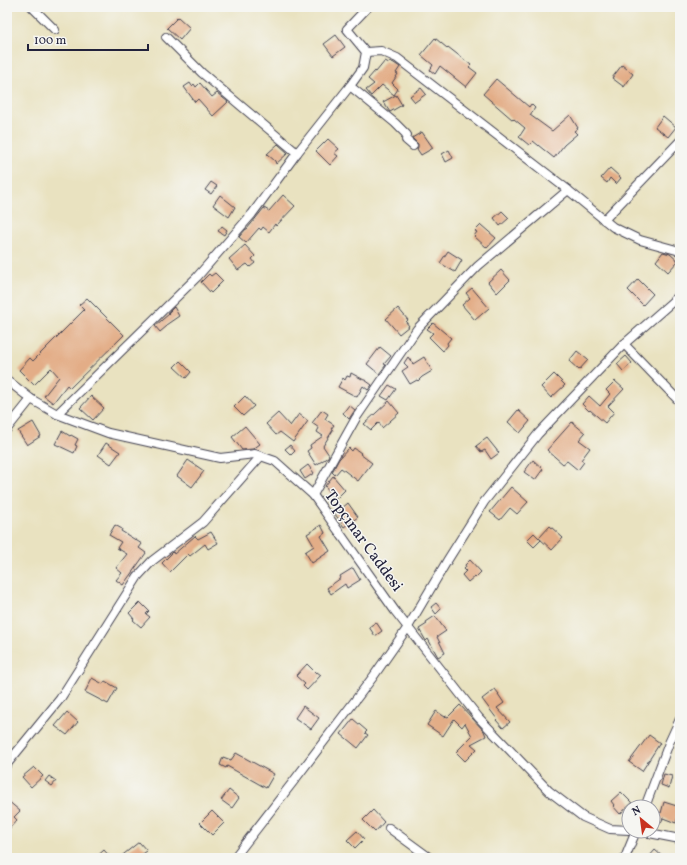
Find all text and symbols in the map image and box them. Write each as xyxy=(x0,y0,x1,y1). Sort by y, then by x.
scale bar xyxy=(28,26,148,52)
text: 100 m xyxy=(34,33,67,49)
street label: Topçınar Caddesi xyxy=(319,486,408,597)
north arrow xyxy=(621,799,661,839)
text: N xyxy=(630,803,644,820)

